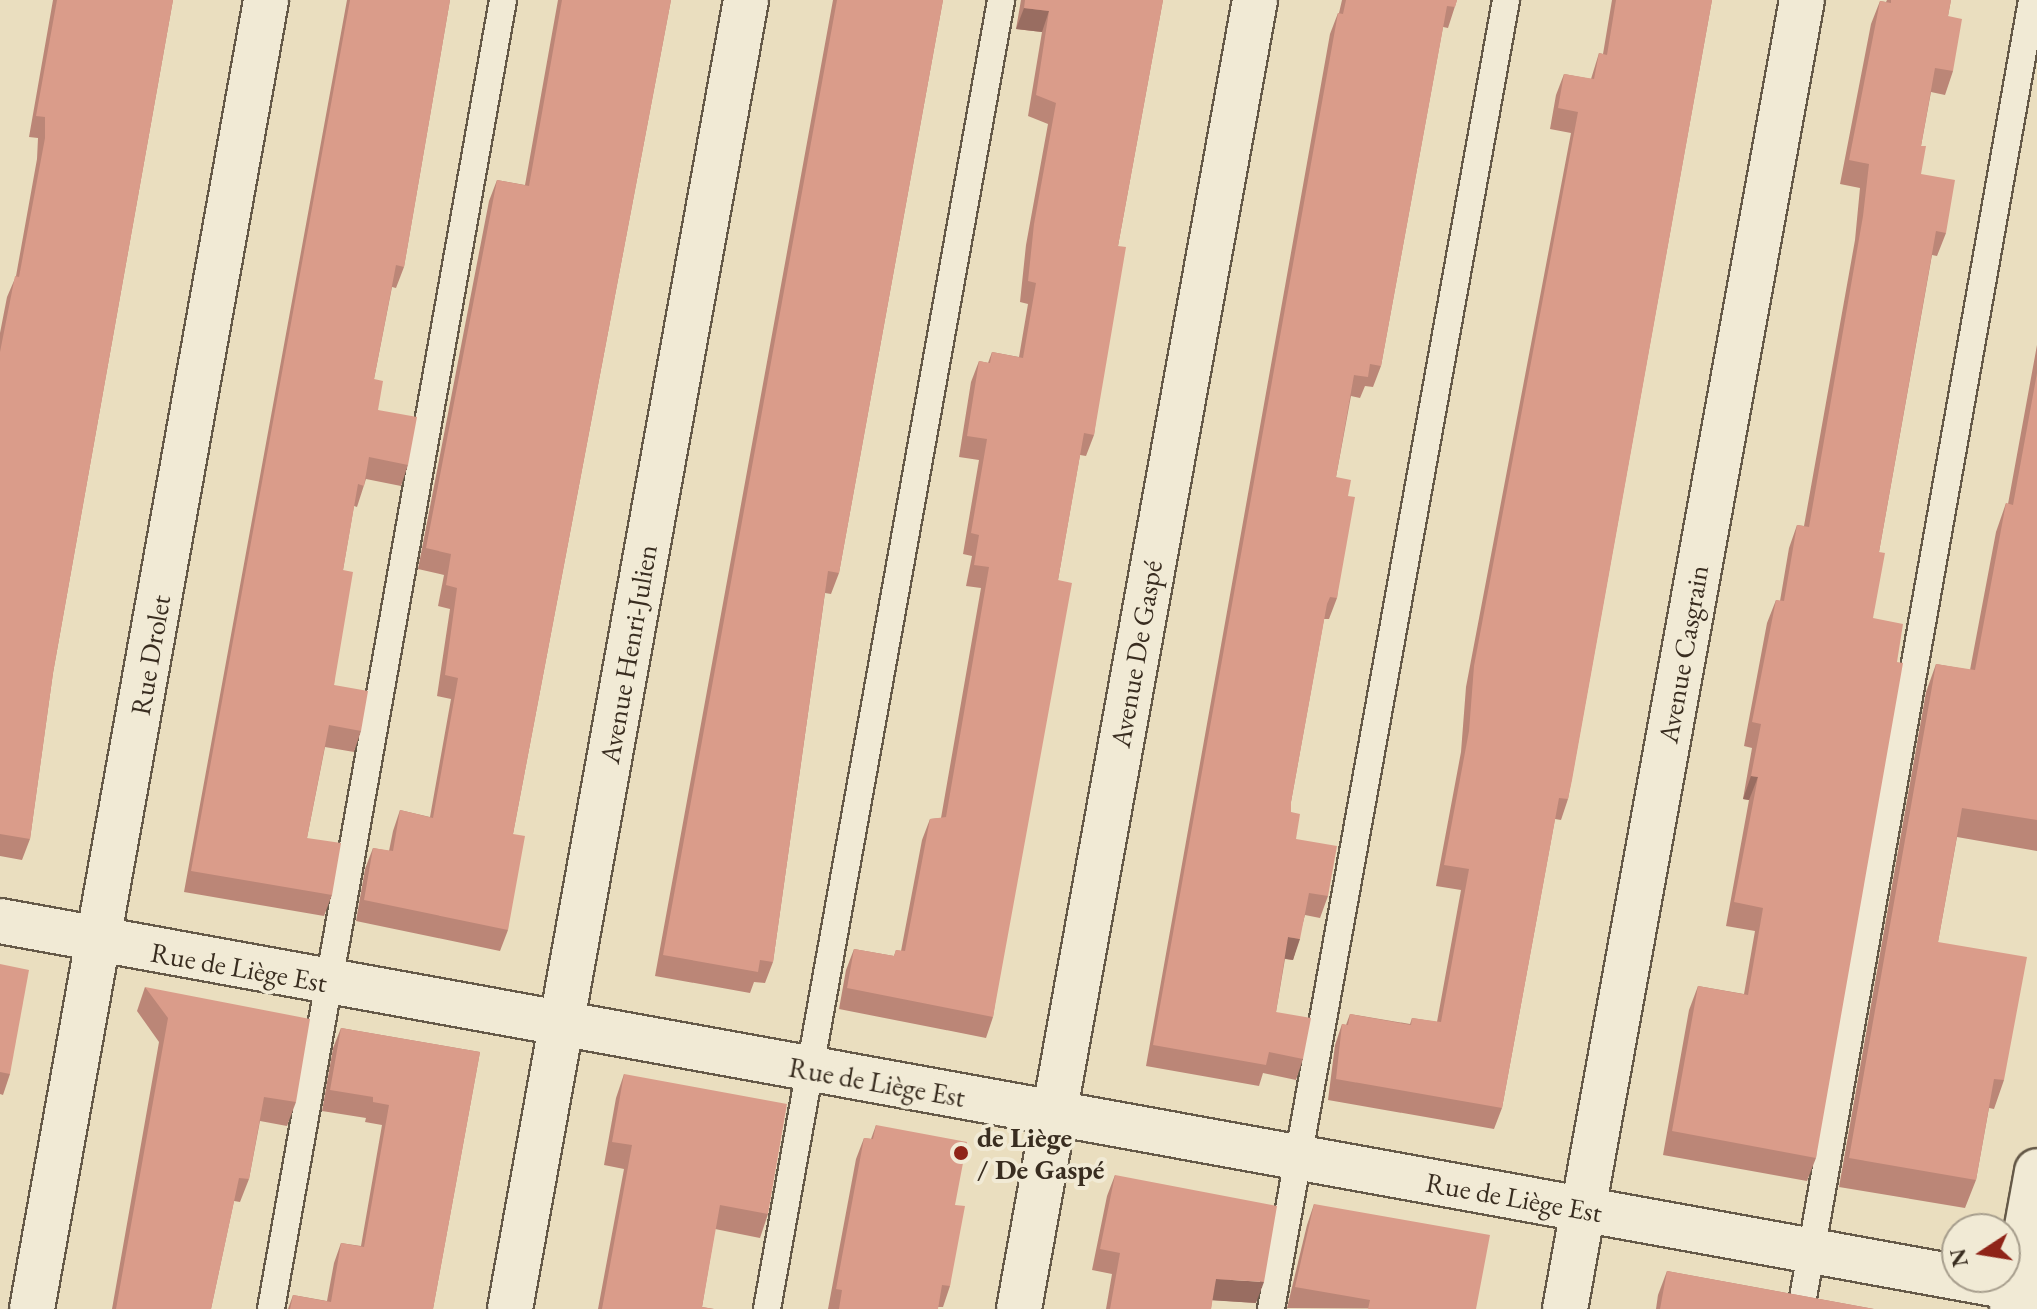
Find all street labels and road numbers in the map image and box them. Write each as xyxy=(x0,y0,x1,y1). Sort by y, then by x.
street label: Avenue Henri-Julien xyxy=(592,542,664,766)
street label: Avenue De Gaspé xyxy=(1103,558,1169,750)
street label: Avenue Casgrain xyxy=(1651,562,1715,746)
street label: Rue Drolet xyxy=(123,592,177,718)
street label: Rue de Liège Est xyxy=(148,935,330,999)
street label: Rue de Liège Est xyxy=(786,1050,968,1114)
street label: Rue de Liège Est xyxy=(1423,1165,1605,1229)

